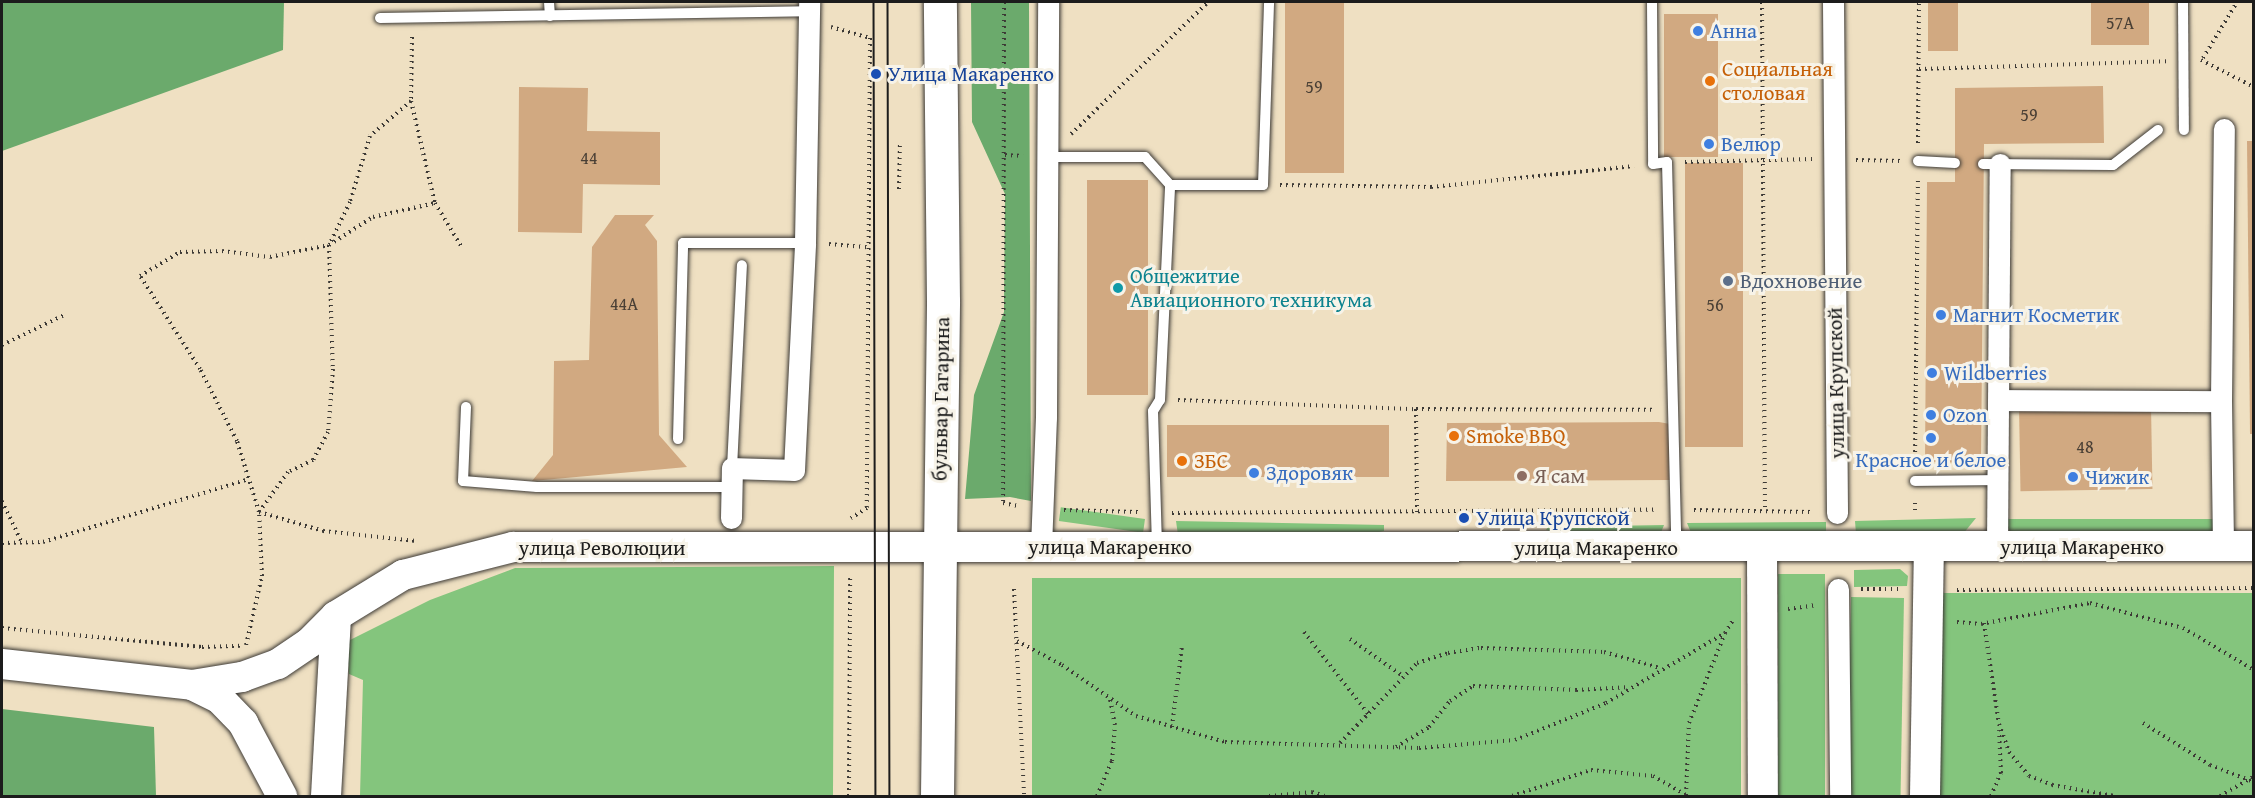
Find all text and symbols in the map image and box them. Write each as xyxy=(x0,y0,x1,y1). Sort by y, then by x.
house number: 57А xyxy=(2106,12,2134,34)
place label: Анна xyxy=(1710,18,1757,44)
marker: Анна xyxy=(1691,24,1705,38)
place label: Социальная столовая xyxy=(1722,56,1833,106)
place label: Улица Макаренко xyxy=(888,61,1054,87)
marker: Улица Макаренко xyxy=(869,67,883,81)
marker: Социальная столовая xyxy=(1703,74,1717,88)
house number: 59 xyxy=(1305,76,1323,98)
house number: 59 xyxy=(2020,104,2038,126)
place label: Велюр xyxy=(1721,131,1781,157)
marker: Велюр xyxy=(1702,137,1716,151)
house number: 44 xyxy=(580,147,598,169)
place label: Общежитие Авиационного техникума xyxy=(1130,263,1372,313)
place label: Вдохновение xyxy=(1740,268,1862,294)
marker: Вдохновение xyxy=(1721,274,1735,288)
marker: Общежитие Авиационного техникума xyxy=(1111,281,1125,295)
house number: 44А xyxy=(610,293,638,315)
house number: 56 xyxy=(1706,294,1724,316)
place label: Магнит Косметик xyxy=(1953,302,2119,328)
street label: улица Крупской xyxy=(1822,307,1850,459)
marker: Магнит Косметик xyxy=(1934,308,1948,322)
street label: бульвар Гагарина xyxy=(927,317,955,481)
place label: Wildberries xyxy=(1944,360,2047,386)
marker: Wildberries xyxy=(1925,366,1939,380)
place label: Ozon xyxy=(1943,402,1987,428)
marker: Ozon xyxy=(1924,408,1938,422)
place label: Smoke BBQ xyxy=(1466,423,1565,449)
marker: Smoke BBQ xyxy=(1447,429,1461,443)
marker: Красное и белое xyxy=(1924,431,1938,445)
house number: 48 xyxy=(2076,436,2094,458)
place label: Красное и белое xyxy=(1856,447,2006,473)
place label: ЗБС xyxy=(1194,448,1228,474)
marker: ЗБС xyxy=(1175,454,1189,468)
place label: Здоровяк xyxy=(1266,460,1353,486)
place label: Я сам xyxy=(1534,463,1585,489)
place label: Чижик xyxy=(2085,464,2149,490)
marker: Здоровяк xyxy=(1247,466,1261,480)
marker: Я сам xyxy=(1515,469,1529,483)
marker: Чижик xyxy=(2066,470,2080,484)
place label: Улица Крупской xyxy=(1476,505,1630,531)
marker: Улица Крупской xyxy=(1457,511,1471,525)
street label: улица Макаренко xyxy=(1028,534,1192,560)
street label: улица Макаренко xyxy=(2000,534,2164,560)
street label: улица Революции xyxy=(518,535,686,561)
street label: улица Макаренко xyxy=(1514,535,1678,561)

